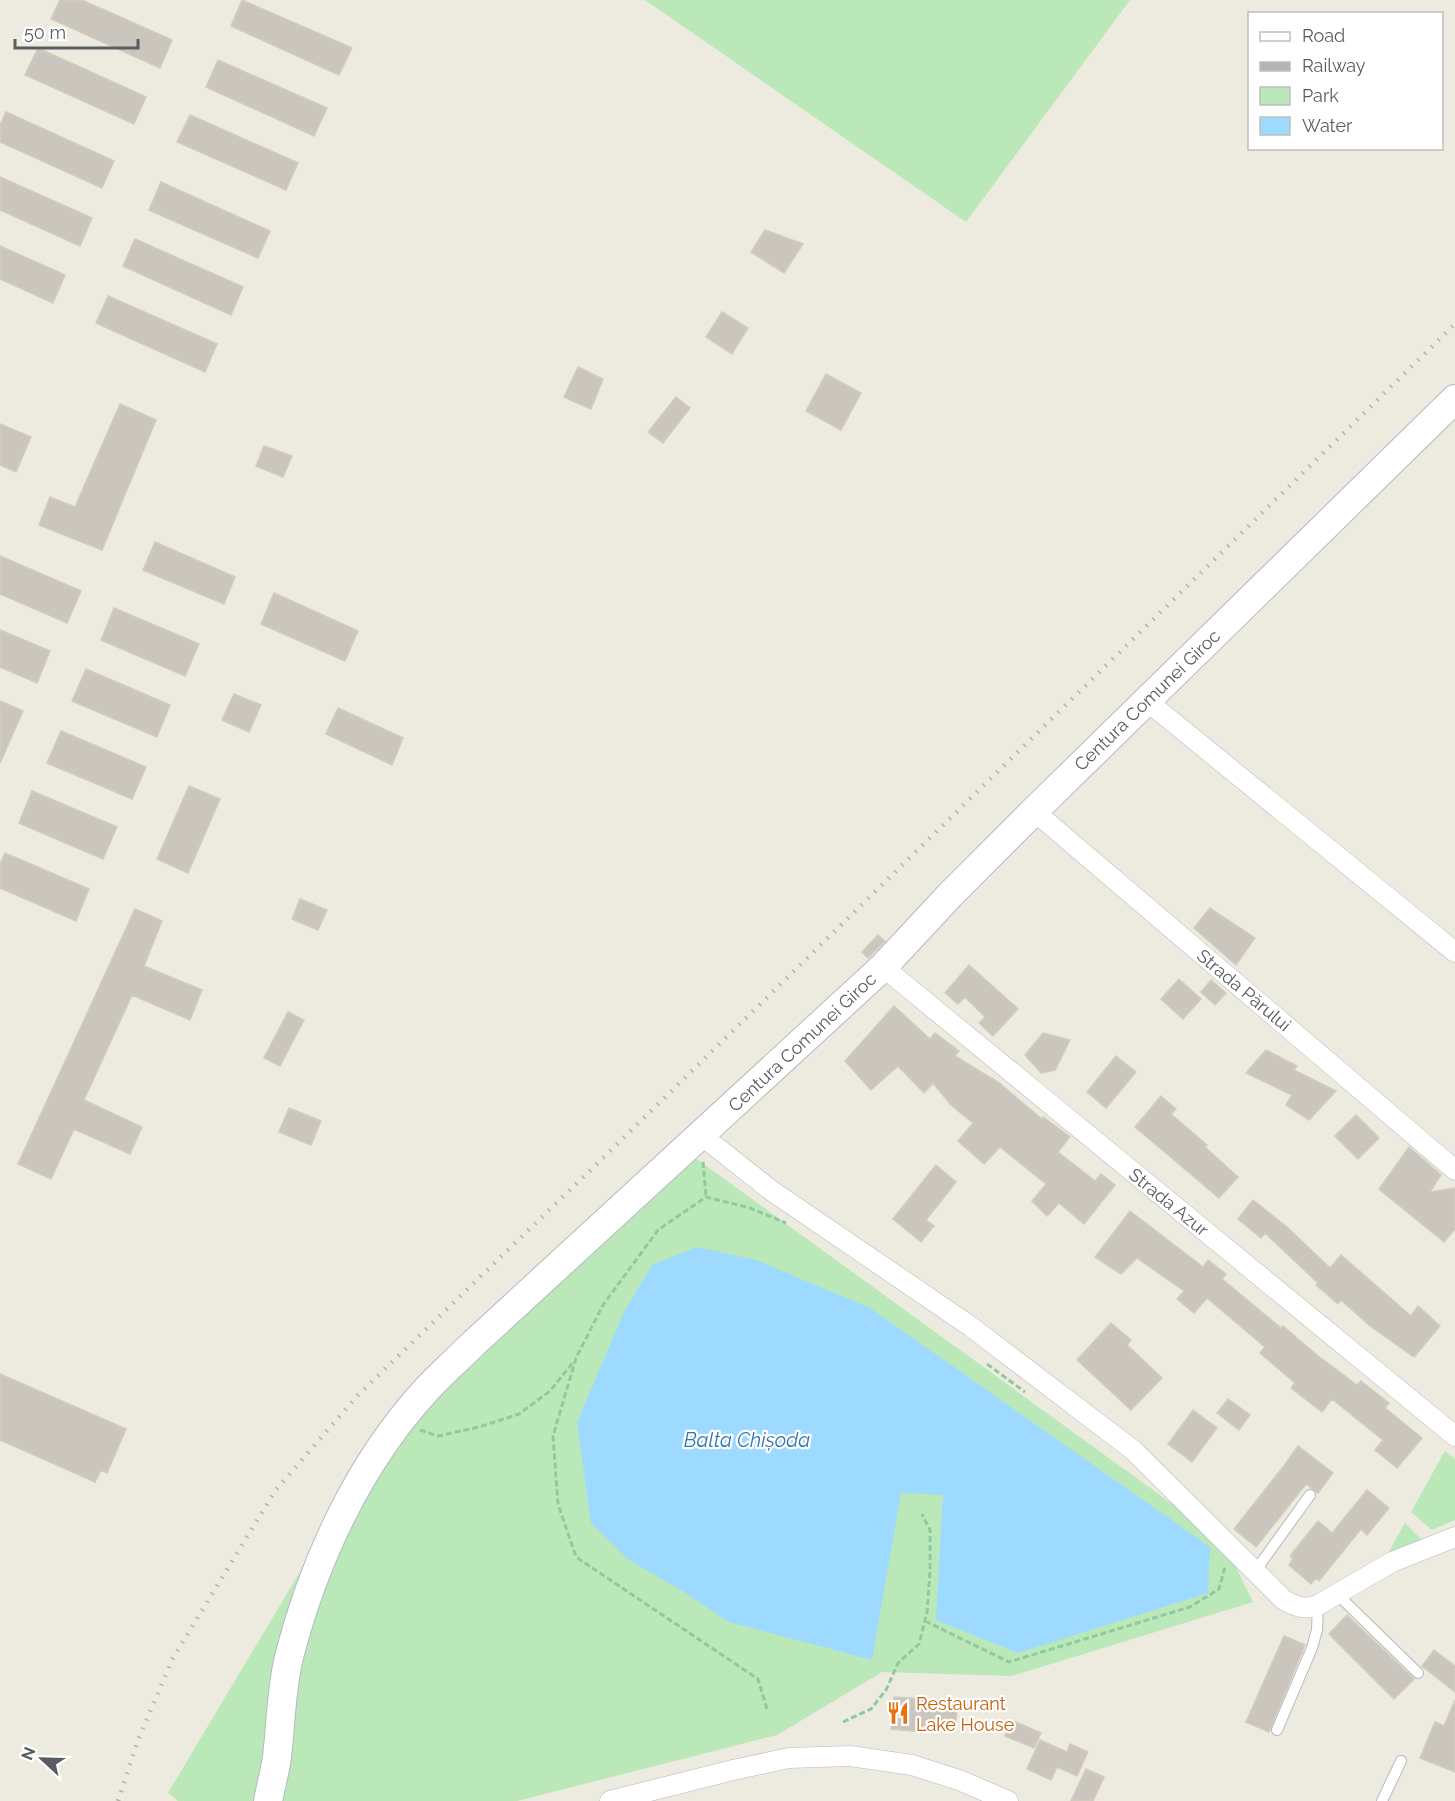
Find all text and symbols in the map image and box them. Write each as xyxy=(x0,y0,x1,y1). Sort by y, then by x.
scale bar xyxy=(15,12,138,50)
legend xyxy=(1248,12,1443,150)
text: 50 m xyxy=(24,22,66,43)
text: Road xyxy=(1302,25,1345,46)
text: Railway xyxy=(1302,55,1366,76)
text: Park xyxy=(1302,85,1339,106)
text: Water xyxy=(1302,115,1353,136)
street label: Centura Comunei Giroc xyxy=(1070,625,1224,775)
street label: Strada Părului xyxy=(1193,945,1295,1035)
street label: Centura Comunei Giroc xyxy=(724,968,880,1116)
street label: Strada Azur xyxy=(1125,1164,1213,1241)
water label: Balta Chișoda xyxy=(684,1428,810,1452)
place label: Restaurant Lake House xyxy=(916,1693,1015,1735)
restaurant icon: Restaurant Lake House xyxy=(885,1700,911,1726)
north arrow xyxy=(12,1729,72,1789)
text: N xyxy=(17,1744,40,1763)

